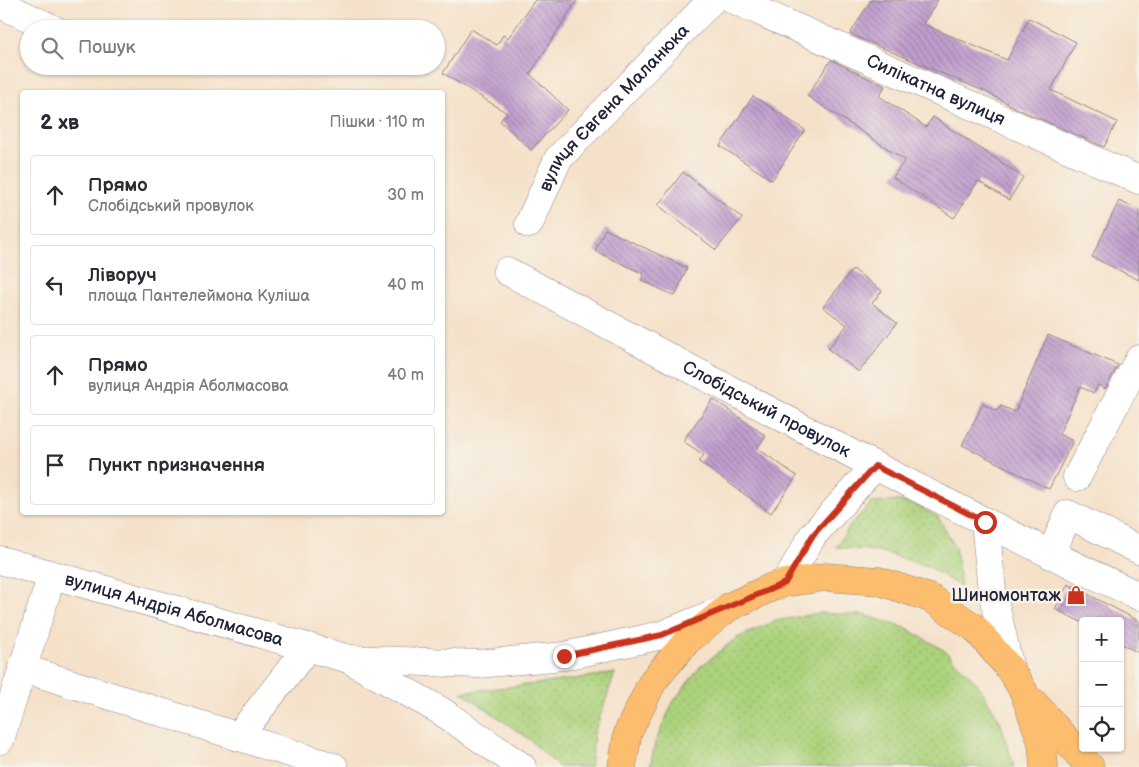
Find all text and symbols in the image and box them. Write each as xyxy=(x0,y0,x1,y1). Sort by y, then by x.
search box xyxy=(20,20,445,75)
street label: вулиця Євгена Маланюка xyxy=(535,20,694,195)
icon: search xyxy=(38,34,66,62)
text: Пошук xyxy=(78,36,136,59)
street label: Силікатна вулиця xyxy=(863,50,1008,130)
text: 2 хв xyxy=(40,110,79,135)
text: Пішки · 110 m xyxy=(330,113,425,132)
text: Прямо xyxy=(88,174,148,197)
icon: ahead xyxy=(41,181,69,209)
text: 30 m xyxy=(387,186,424,205)
text: Слобідський провулок xyxy=(88,197,254,216)
text: Ліворуч xyxy=(88,264,157,287)
icon: left xyxy=(41,271,69,299)
text: 40 m xyxy=(387,276,424,295)
text: площа Пантелеймона Куліша xyxy=(88,287,310,306)
text: Прямо xyxy=(88,354,148,377)
street label: Слобідський провулок xyxy=(679,357,854,462)
icon: ahead xyxy=(41,361,69,389)
text: 40 m xyxy=(387,366,424,385)
text: вулиця Андрія Аболмасова xyxy=(88,377,289,396)
icon: arrive xyxy=(41,451,69,479)
text: Пункт призначення xyxy=(88,454,265,477)
route start xyxy=(974,511,997,534)
street label: вулиця Андрія Аболмасова xyxy=(62,569,286,651)
shop icon: Шиномонтаж xyxy=(1065,584,1087,606)
place label: Шиномонтаж xyxy=(951,585,1061,606)
map controls xyxy=(1079,617,1124,752)
button: + xyxy=(1079,617,1124,662)
route end xyxy=(553,645,576,668)
button: − xyxy=(1079,662,1124,707)
button: locate xyxy=(1079,707,1124,752)

